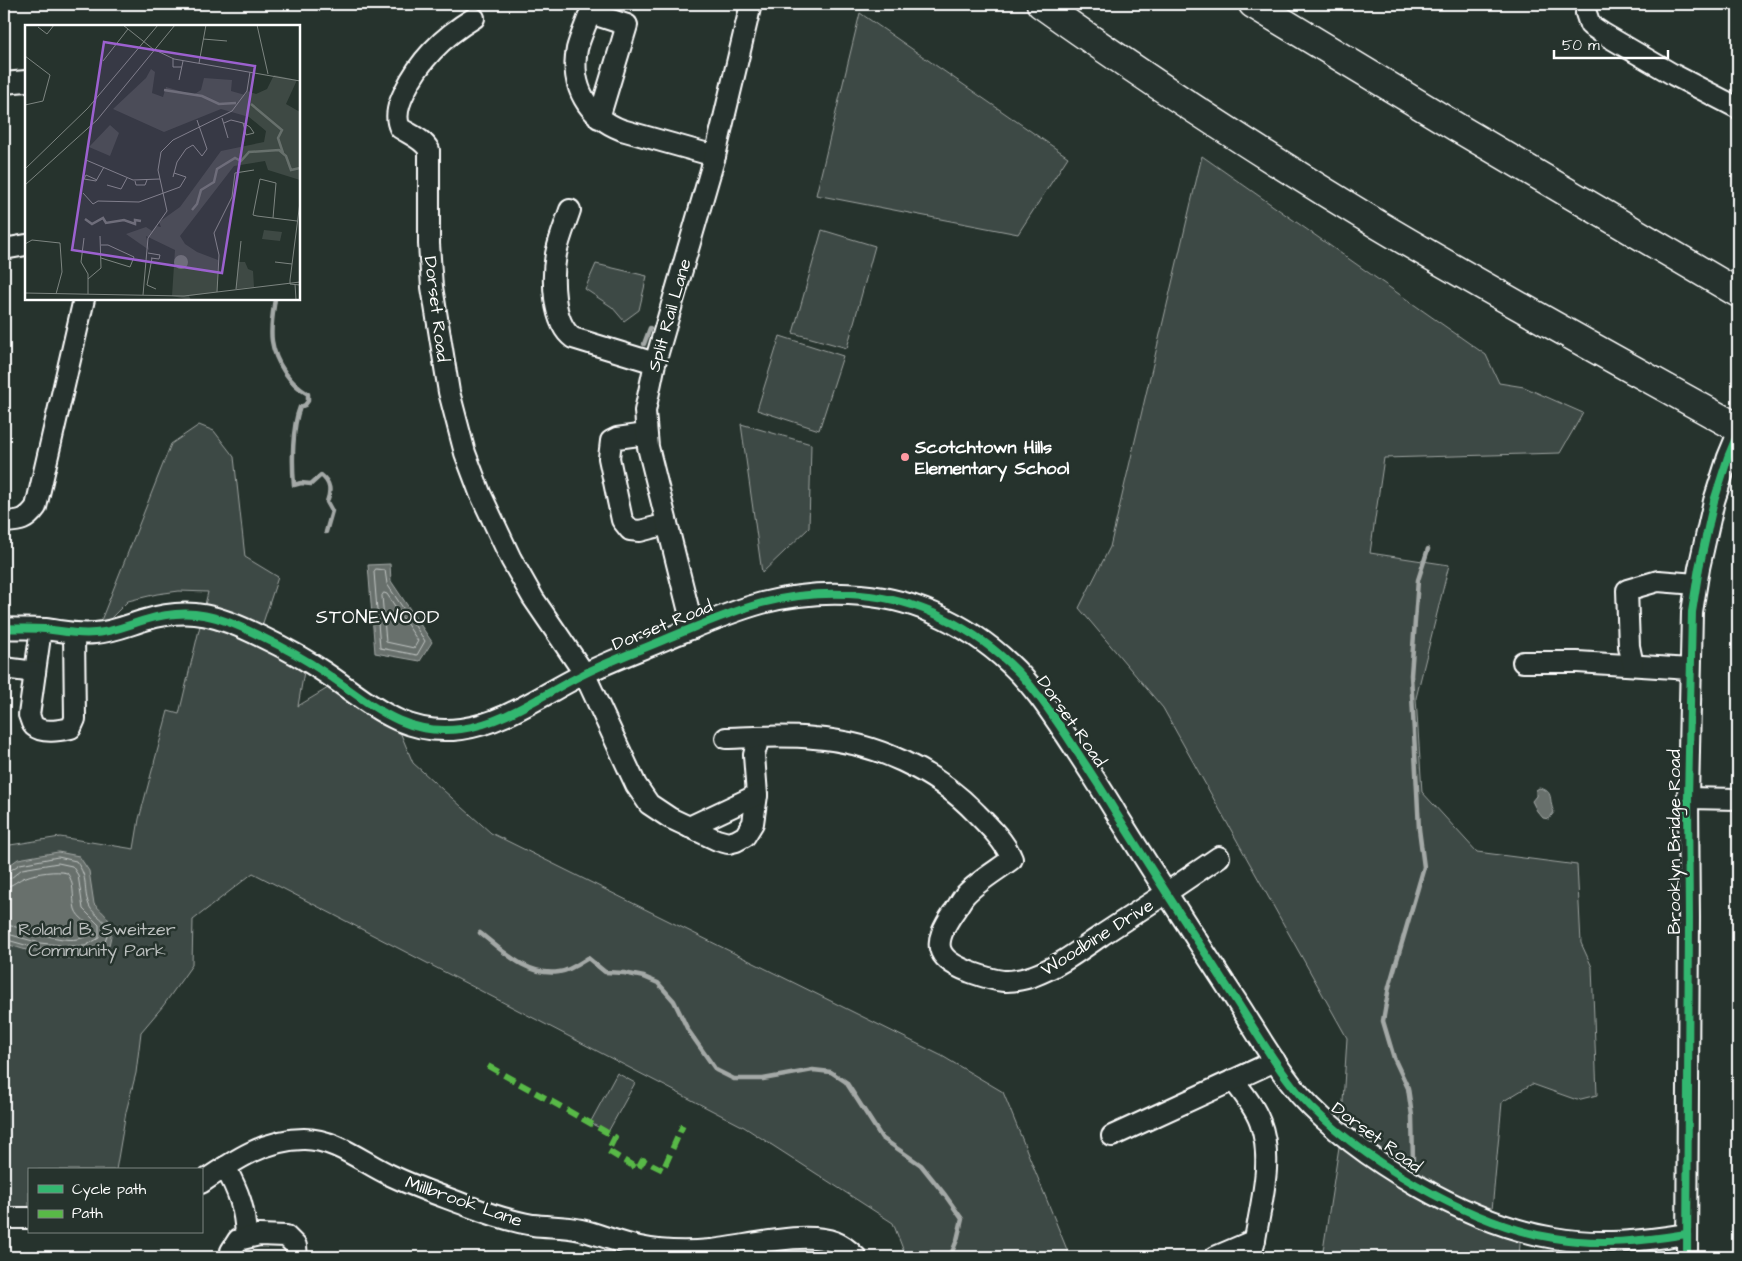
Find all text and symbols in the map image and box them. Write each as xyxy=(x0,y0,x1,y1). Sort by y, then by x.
inset map xyxy=(25,25,300,300)
scale bar xyxy=(1554,28,1668,60)
text: 50 m xyxy=(1562,35,1600,56)
street label: Dorset Road xyxy=(418,255,455,363)
street label: Split Rail Lane xyxy=(641,255,698,375)
place label: Scotchtown Hills Elementary School xyxy=(914,435,1070,482)
marker: Scotchtown Hills Elementary School xyxy=(899,451,911,463)
street label: Dorset Road xyxy=(608,594,716,657)
district label: STONEWOOD xyxy=(316,604,440,631)
street label: Dorset Road xyxy=(1031,671,1112,772)
street label: Brooklyn Bridge Road xyxy=(1662,749,1688,935)
street label: Woodbine Drive xyxy=(1036,893,1159,982)
park label: Roland B. Sweitzer Community Park xyxy=(18,917,176,964)
street label: Dorset Road xyxy=(1326,1096,1427,1179)
legend xyxy=(28,1168,202,1234)
street label: Millbrook Lane xyxy=(402,1170,526,1233)
text: Cycle path xyxy=(72,1179,147,1201)
text: Path xyxy=(72,1203,103,1224)

